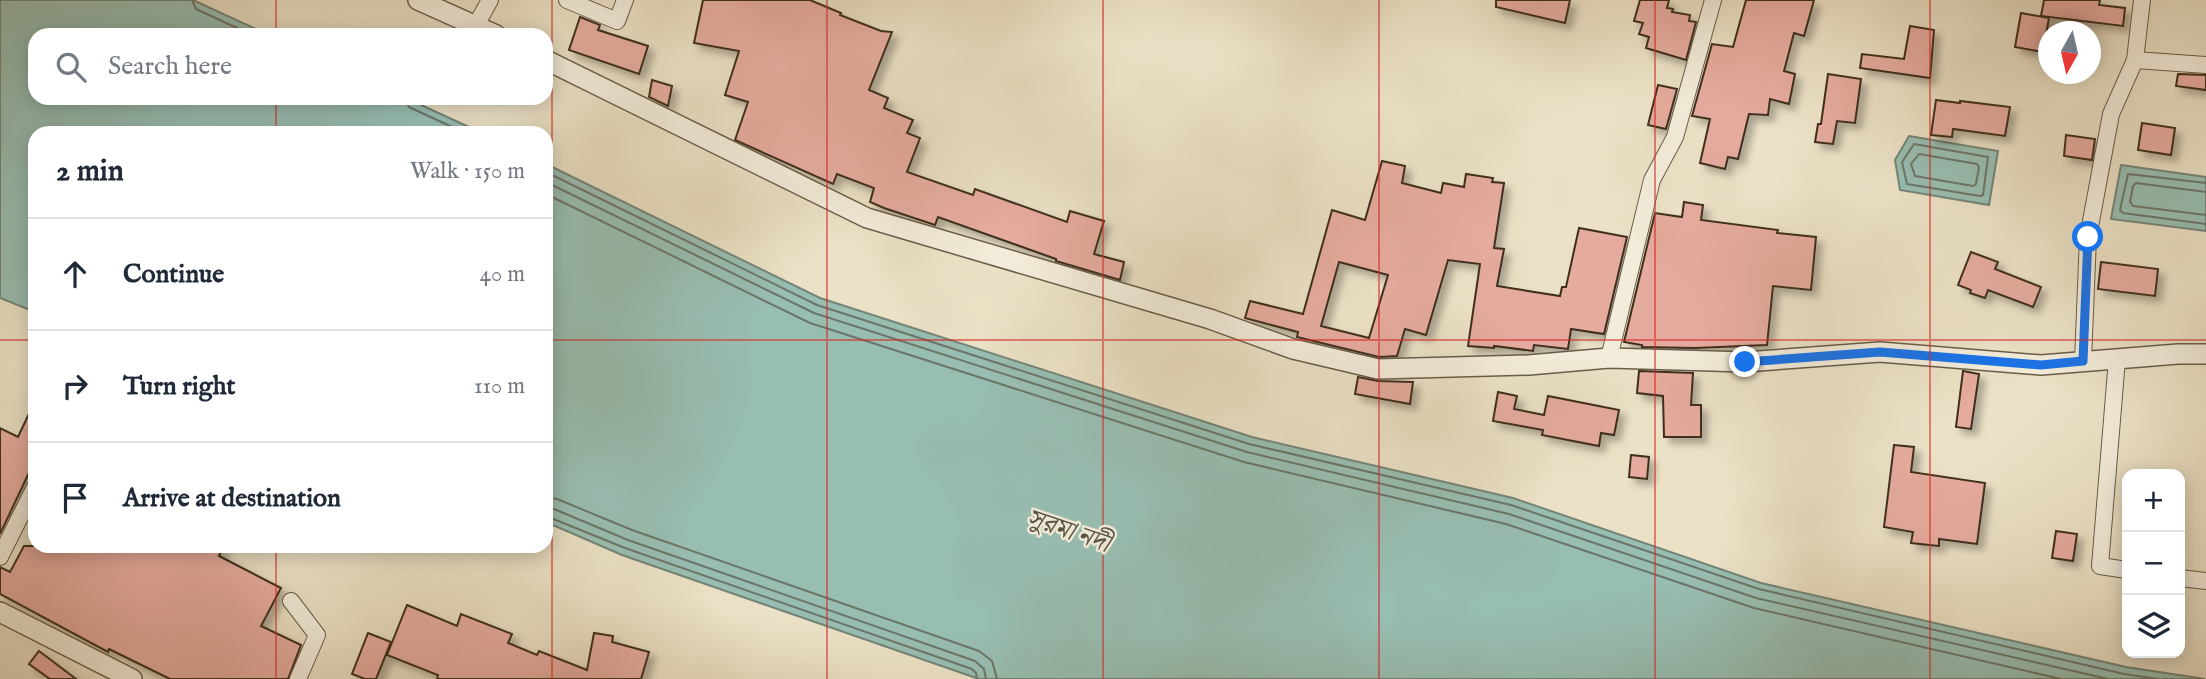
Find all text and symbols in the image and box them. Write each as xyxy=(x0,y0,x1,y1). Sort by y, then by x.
north arrow xyxy=(2038,21,2101,84)
search box xyxy=(28,28,553,105)
icon: search xyxy=(52,48,90,86)
text: Search here xyxy=(108,50,232,83)
text: 2 min xyxy=(56,153,124,191)
text: Walk · 150 m xyxy=(410,157,525,186)
route start xyxy=(2072,221,2103,252)
icon: ahead xyxy=(56,255,94,293)
text: Continue xyxy=(123,258,224,291)
text: 40 m xyxy=(480,260,525,289)
route end xyxy=(1729,346,1760,377)
icon: right xyxy=(56,367,94,405)
text: Turn right xyxy=(123,370,236,403)
text: 110 m xyxy=(474,372,525,401)
map controls xyxy=(2122,469,2185,658)
button: + xyxy=(2122,469,2185,532)
icon: arrive xyxy=(56,479,94,517)
text: Arrive at destination xyxy=(123,482,341,515)
water label: সুরমা নদী xyxy=(1022,501,1117,562)
button: − xyxy=(2122,532,2185,595)
button: layers xyxy=(2122,595,2185,658)

